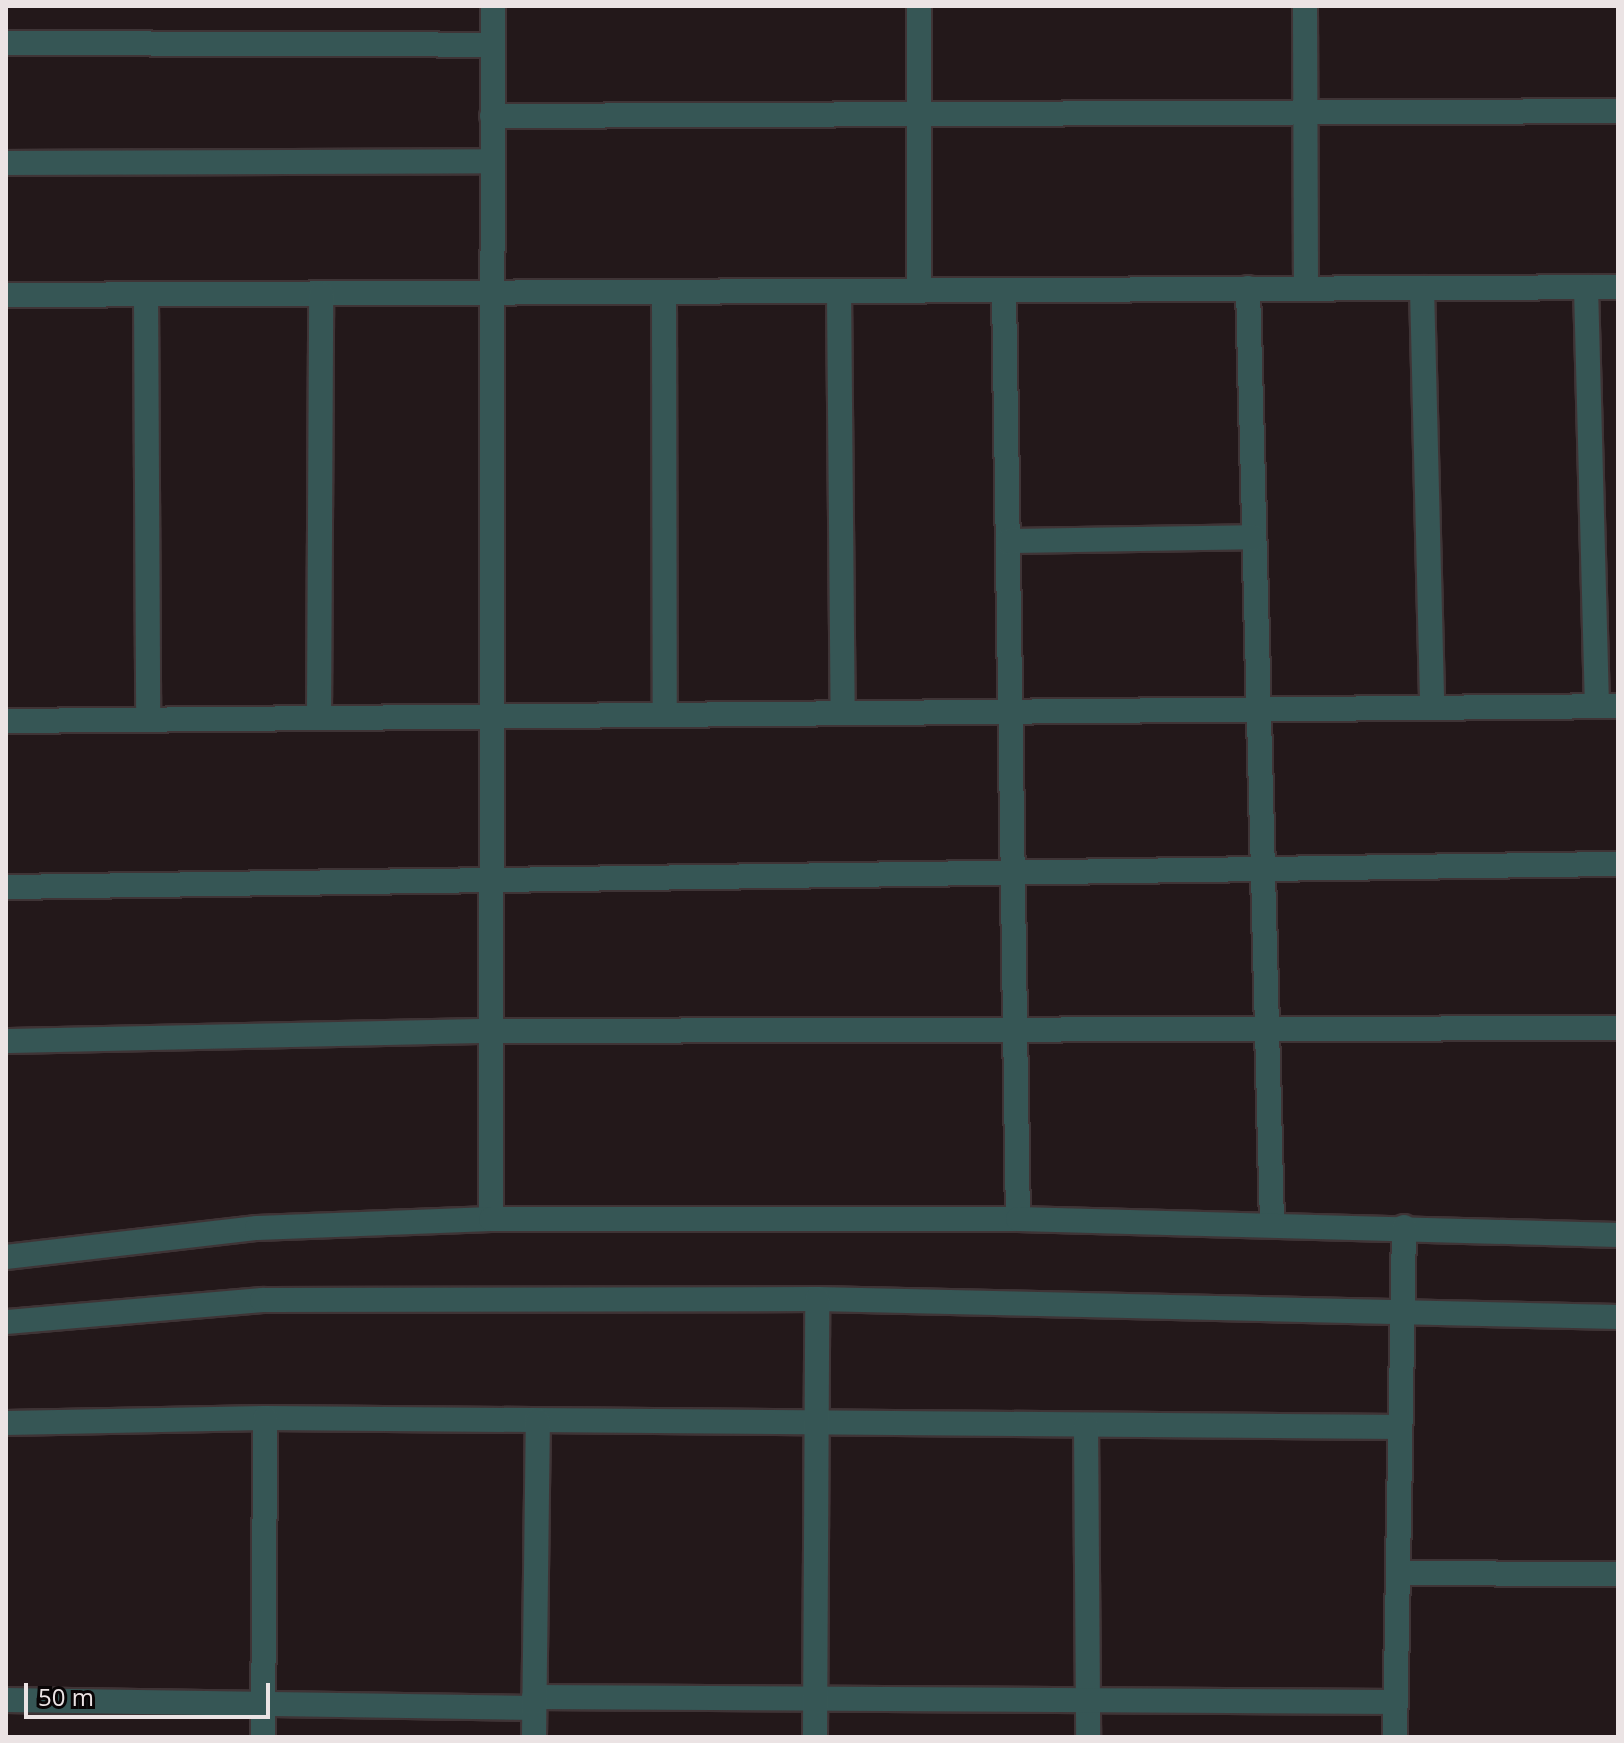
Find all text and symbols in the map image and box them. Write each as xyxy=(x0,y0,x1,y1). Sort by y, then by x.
scale bar xyxy=(28,1667,274,1717)
text: 50 m xyxy=(38,1680,94,1713)

